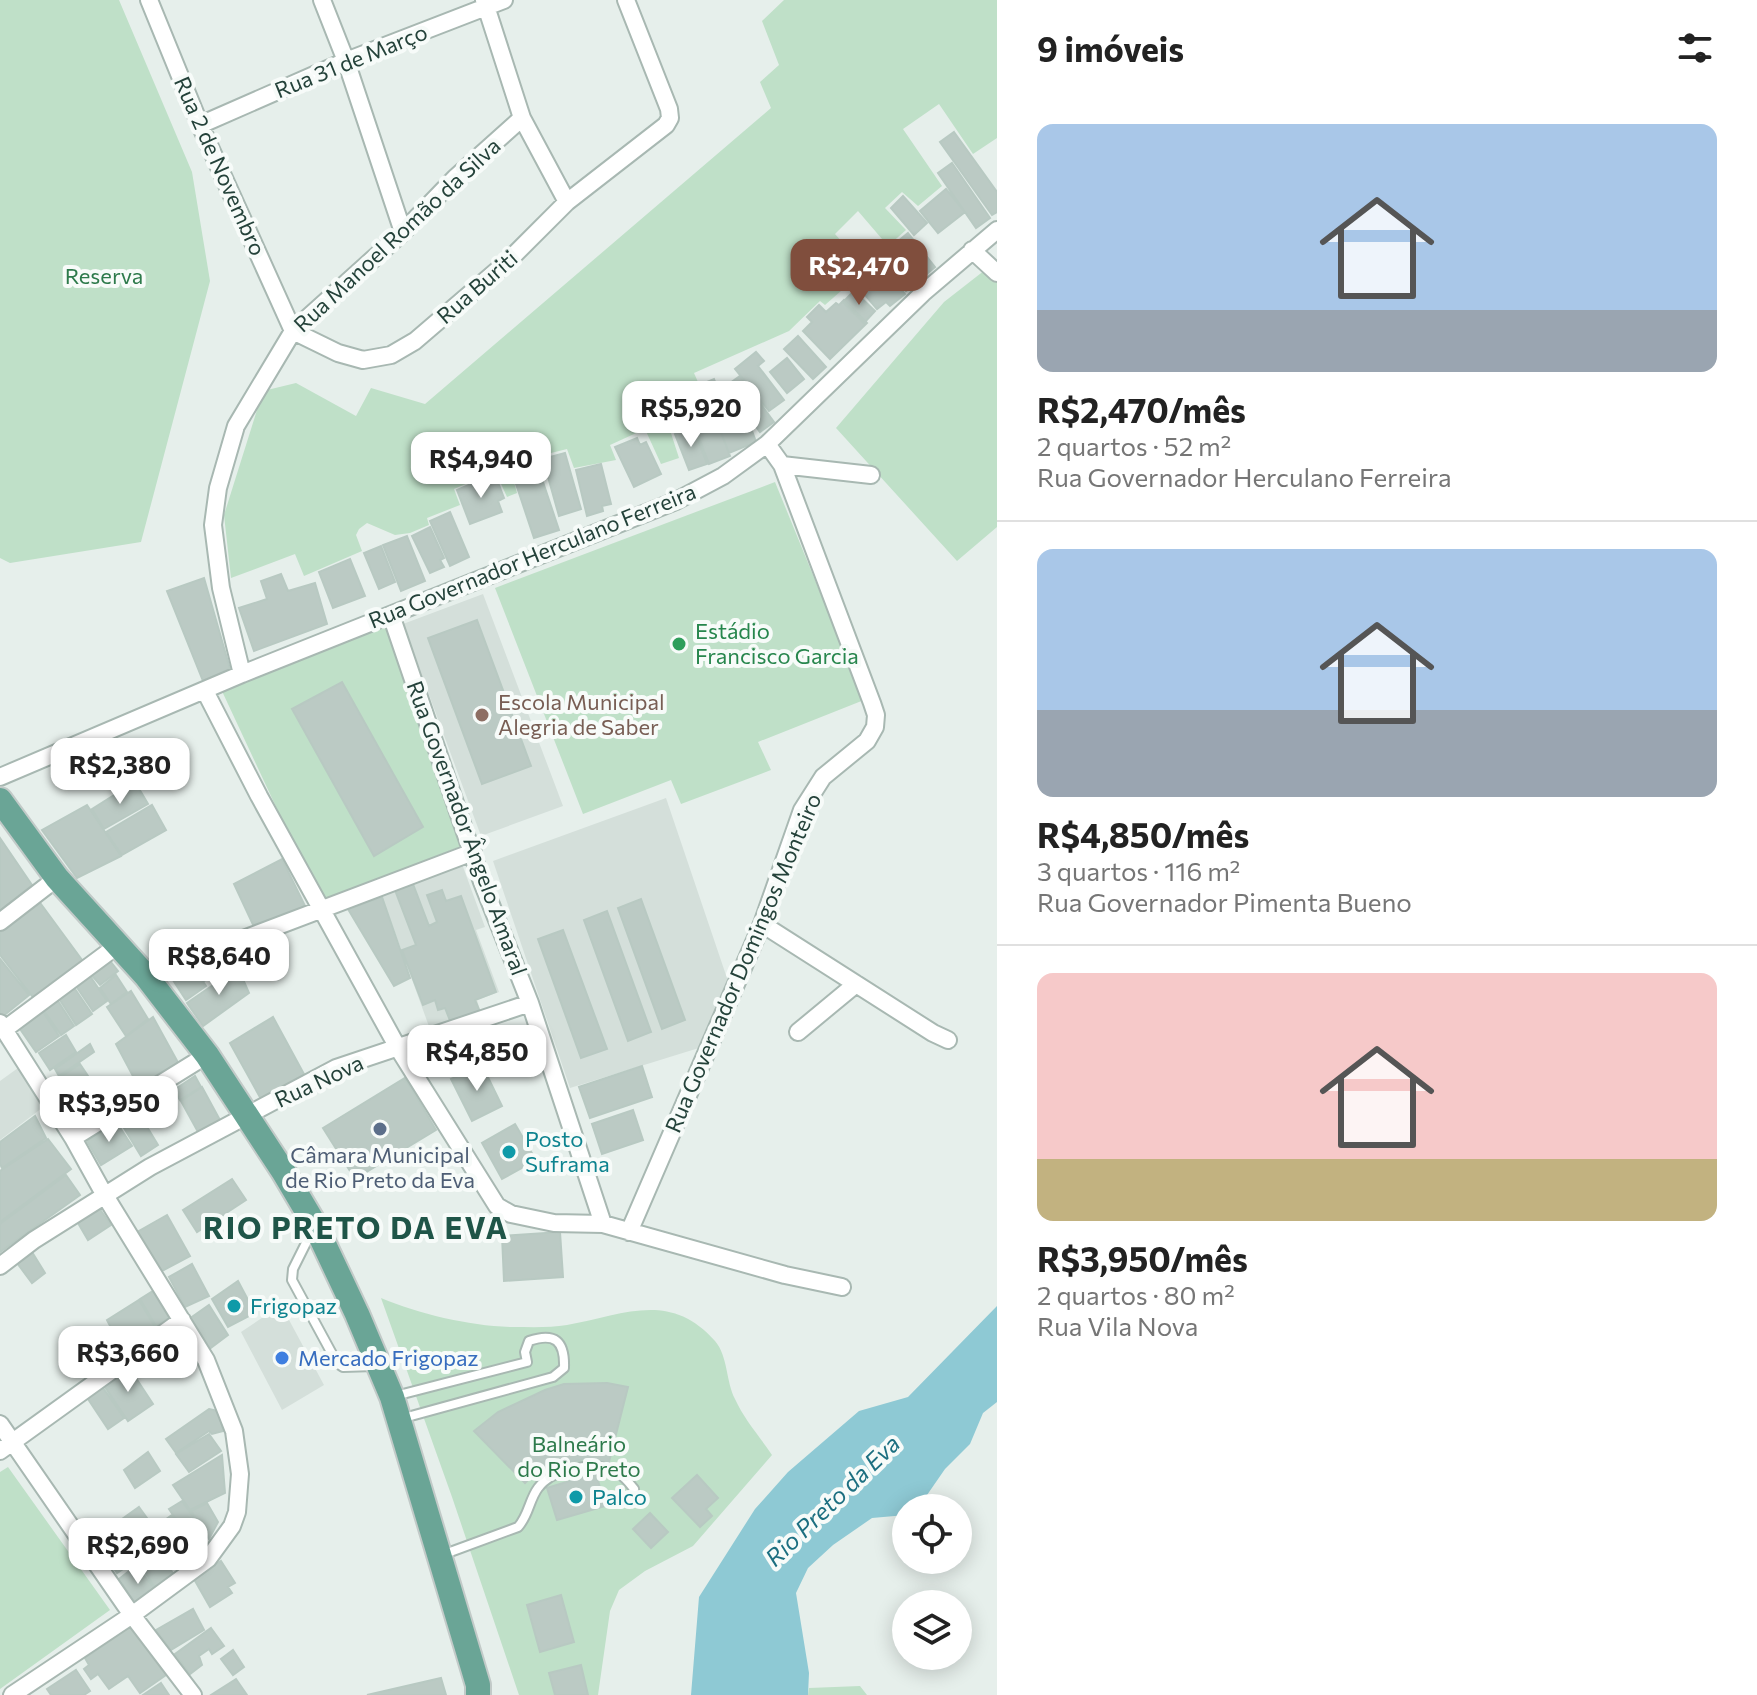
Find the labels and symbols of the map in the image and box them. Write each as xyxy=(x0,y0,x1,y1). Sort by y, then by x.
street label: Rua 31 de Março xyxy=(271,18,431,103)
street label: Rua 2 de Novembro xyxy=(169,72,272,260)
street label: Rua Manoel Romão da Silva xyxy=(288,132,505,337)
pin: R$2,470 xyxy=(785,239,933,307)
street label: Rua Buriti xyxy=(431,244,523,329)
park label: Reserva xyxy=(65,262,143,289)
pin: R$5,920 xyxy=(617,381,765,449)
pin: R$4,940 xyxy=(407,432,555,500)
street label: Rua Governador Herculano Ferreira xyxy=(364,477,699,634)
place label: Estádio Francisco Garcia xyxy=(695,617,859,669)
marker: Estádio Francisco Garcia xyxy=(670,635,688,653)
street label: Rua Governador Ângelo Amaral xyxy=(402,677,533,979)
place label: Escola Municipal Alegria de Saber xyxy=(498,688,665,740)
marker: Escola Municipal Alegria de Saber xyxy=(473,706,491,724)
pin: R$2,380 xyxy=(46,738,194,806)
street label: Rua Governador Domingos Monteiro xyxy=(659,789,826,1136)
pin: R$8,640 xyxy=(145,929,293,997)
pin: R$4,850 xyxy=(403,1025,551,1093)
street label: Rua Nova xyxy=(270,1048,367,1113)
pin: R$3,950 xyxy=(35,1076,183,1144)
marker: Câmara Municipal de Rio Preto da Eva xyxy=(371,1120,389,1138)
place label: Posto Suframa xyxy=(525,1125,610,1177)
place label: Câmara Municipal de Rio Preto da Eva xyxy=(285,1141,475,1193)
marker: Posto Suframa xyxy=(500,1143,518,1161)
district label: RIO PRETO DA EVA xyxy=(203,1208,509,1245)
place label: Frigopaz xyxy=(250,1292,337,1319)
marker: Frigopaz xyxy=(225,1297,243,1315)
pin: R$3,660 xyxy=(54,1326,202,1394)
place label: Mercado Frigopaz xyxy=(298,1344,479,1371)
marker: Mercado Frigopaz xyxy=(273,1349,291,1367)
water label: Rio Preto da Eva xyxy=(759,1428,905,1571)
park label: Balneário do Rio Preto xyxy=(517,1430,641,1482)
place label: Palco xyxy=(592,1483,647,1510)
marker: Palco xyxy=(567,1488,585,1506)
pin: R$2,690 xyxy=(64,1518,212,1586)

